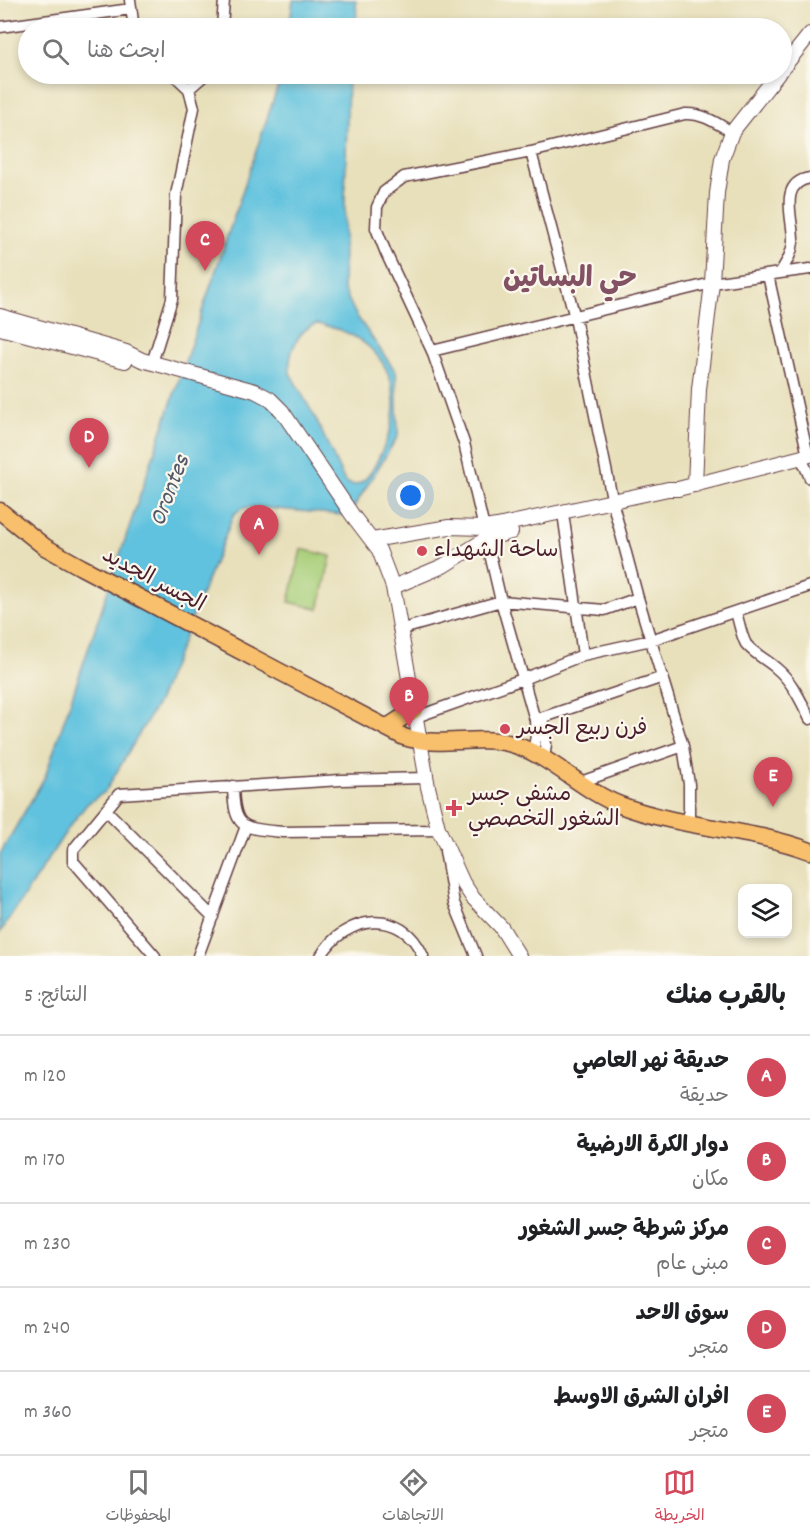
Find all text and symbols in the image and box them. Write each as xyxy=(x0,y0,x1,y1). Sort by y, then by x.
search box xyxy=(18,18,792,84)
icon: search xyxy=(39,35,72,68)
text: ابحث هنا xyxy=(87,37,166,68)
pin: C xyxy=(186,222,224,271)
district label: حي البساتين xyxy=(503,261,637,302)
pin: D xyxy=(70,418,109,468)
water label: Orontes xyxy=(142,450,200,532)
your location xyxy=(396,481,425,510)
pin: A xyxy=(240,506,278,555)
place label: ساحة الشهداء xyxy=(434,536,559,567)
street label: الجسر الجديد xyxy=(96,541,210,621)
marker: ساحة الشهداء xyxy=(415,544,429,558)
pin: B xyxy=(390,678,428,727)
place label: فرن ربيع الجسر xyxy=(515,714,647,745)
marker: فرن ربيع الجسر xyxy=(498,722,512,736)
pin: E xyxy=(754,758,792,807)
place label: مشفى جسر الشغور التخصصي xyxy=(466,780,620,837)
marker: مشفى جسر الشغور التخصصي xyxy=(445,799,463,817)
map controls xyxy=(738,884,792,938)
button: layers xyxy=(738,884,792,938)
text: بالقرب منك xyxy=(666,979,786,1016)
text: النتائج: 5 xyxy=(24,983,87,1011)
text: حديقة نهر العاصي xyxy=(573,1047,729,1078)
text: 120 m xyxy=(24,1063,66,1091)
text: A xyxy=(761,1063,772,1091)
text: حديقة xyxy=(680,1083,729,1111)
text: دوار الكرة الارضية xyxy=(577,1131,729,1162)
text: 170 m xyxy=(24,1147,65,1175)
text: B xyxy=(762,1147,771,1175)
text: مكان xyxy=(692,1167,729,1195)
text: مركز شرطة جسر الشغور xyxy=(519,1215,729,1246)
text: 230 m xyxy=(24,1231,71,1259)
text: C xyxy=(762,1231,771,1259)
text: مبنى عام xyxy=(656,1251,729,1279)
text: سوق الاحد xyxy=(636,1299,729,1330)
text: 240 m xyxy=(24,1315,70,1343)
text: D xyxy=(761,1315,772,1343)
text: متجر xyxy=(690,1335,729,1363)
text: افران الشرق الاوسط xyxy=(553,1383,729,1414)
text: 360 m xyxy=(24,1399,72,1427)
text: E xyxy=(762,1399,771,1427)
text: متجر xyxy=(690,1419,729,1447)
tab: المحفوظات xyxy=(105,1466,171,1529)
tab: الاتجاهات xyxy=(382,1466,444,1529)
tab: الخريطة xyxy=(655,1466,705,1529)

